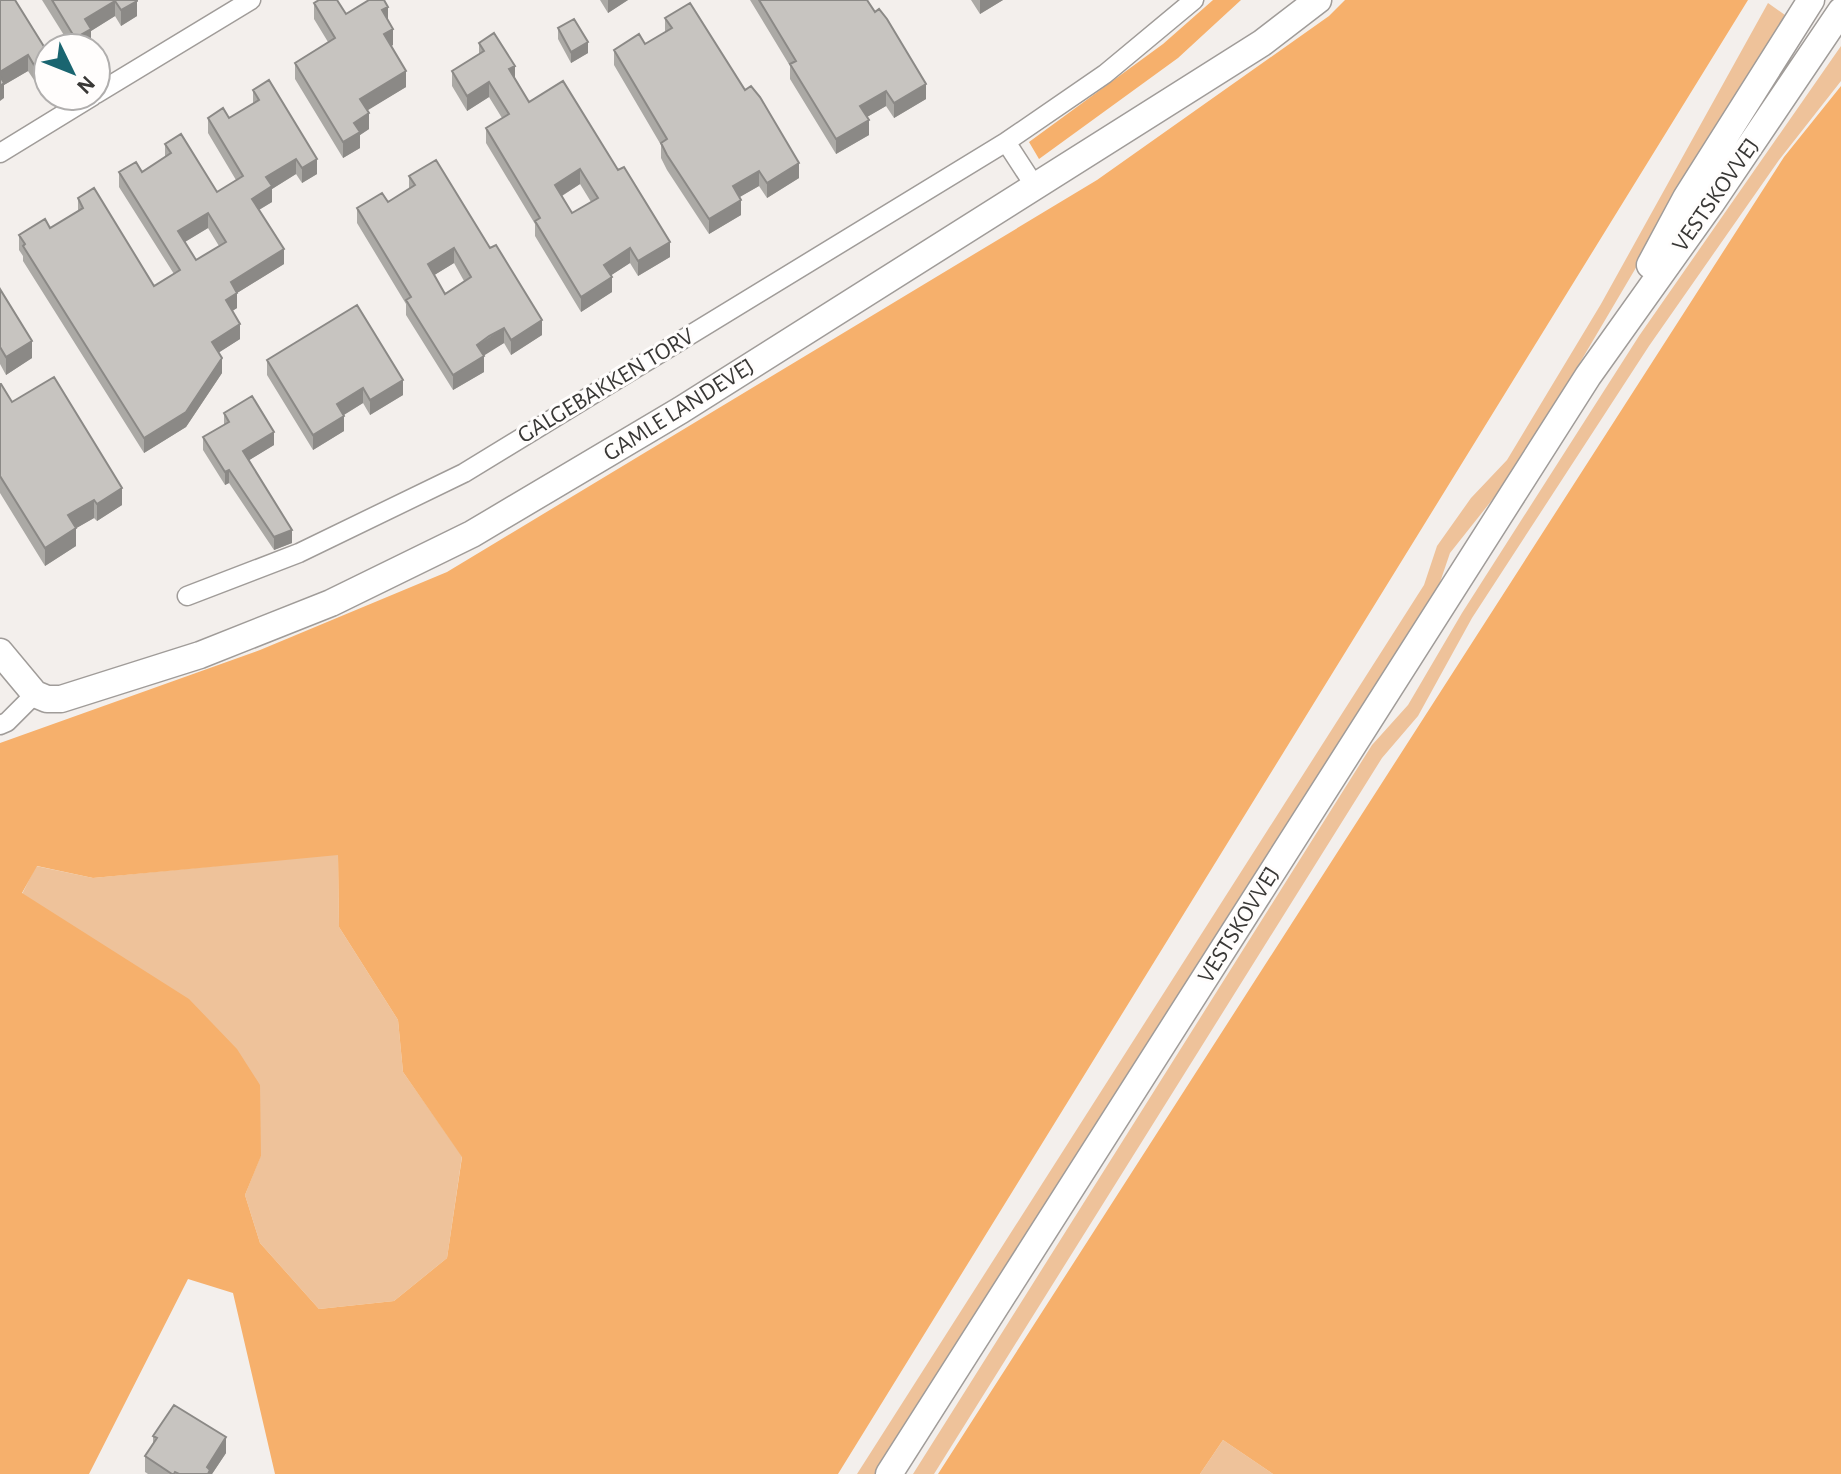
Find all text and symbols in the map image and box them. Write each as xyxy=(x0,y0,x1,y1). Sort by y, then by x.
north arrow xyxy=(32,32,112,112)
text: N xyxy=(73,72,99,98)
street label: VESTSKOVVEJ xyxy=(1668,134,1764,256)
street label: GALGEBAKKEN TORV xyxy=(514,324,699,448)
street label: GAMLE LANDEVEJ xyxy=(599,354,759,466)
street label: VESTSKOVVEJ xyxy=(1194,863,1284,987)

